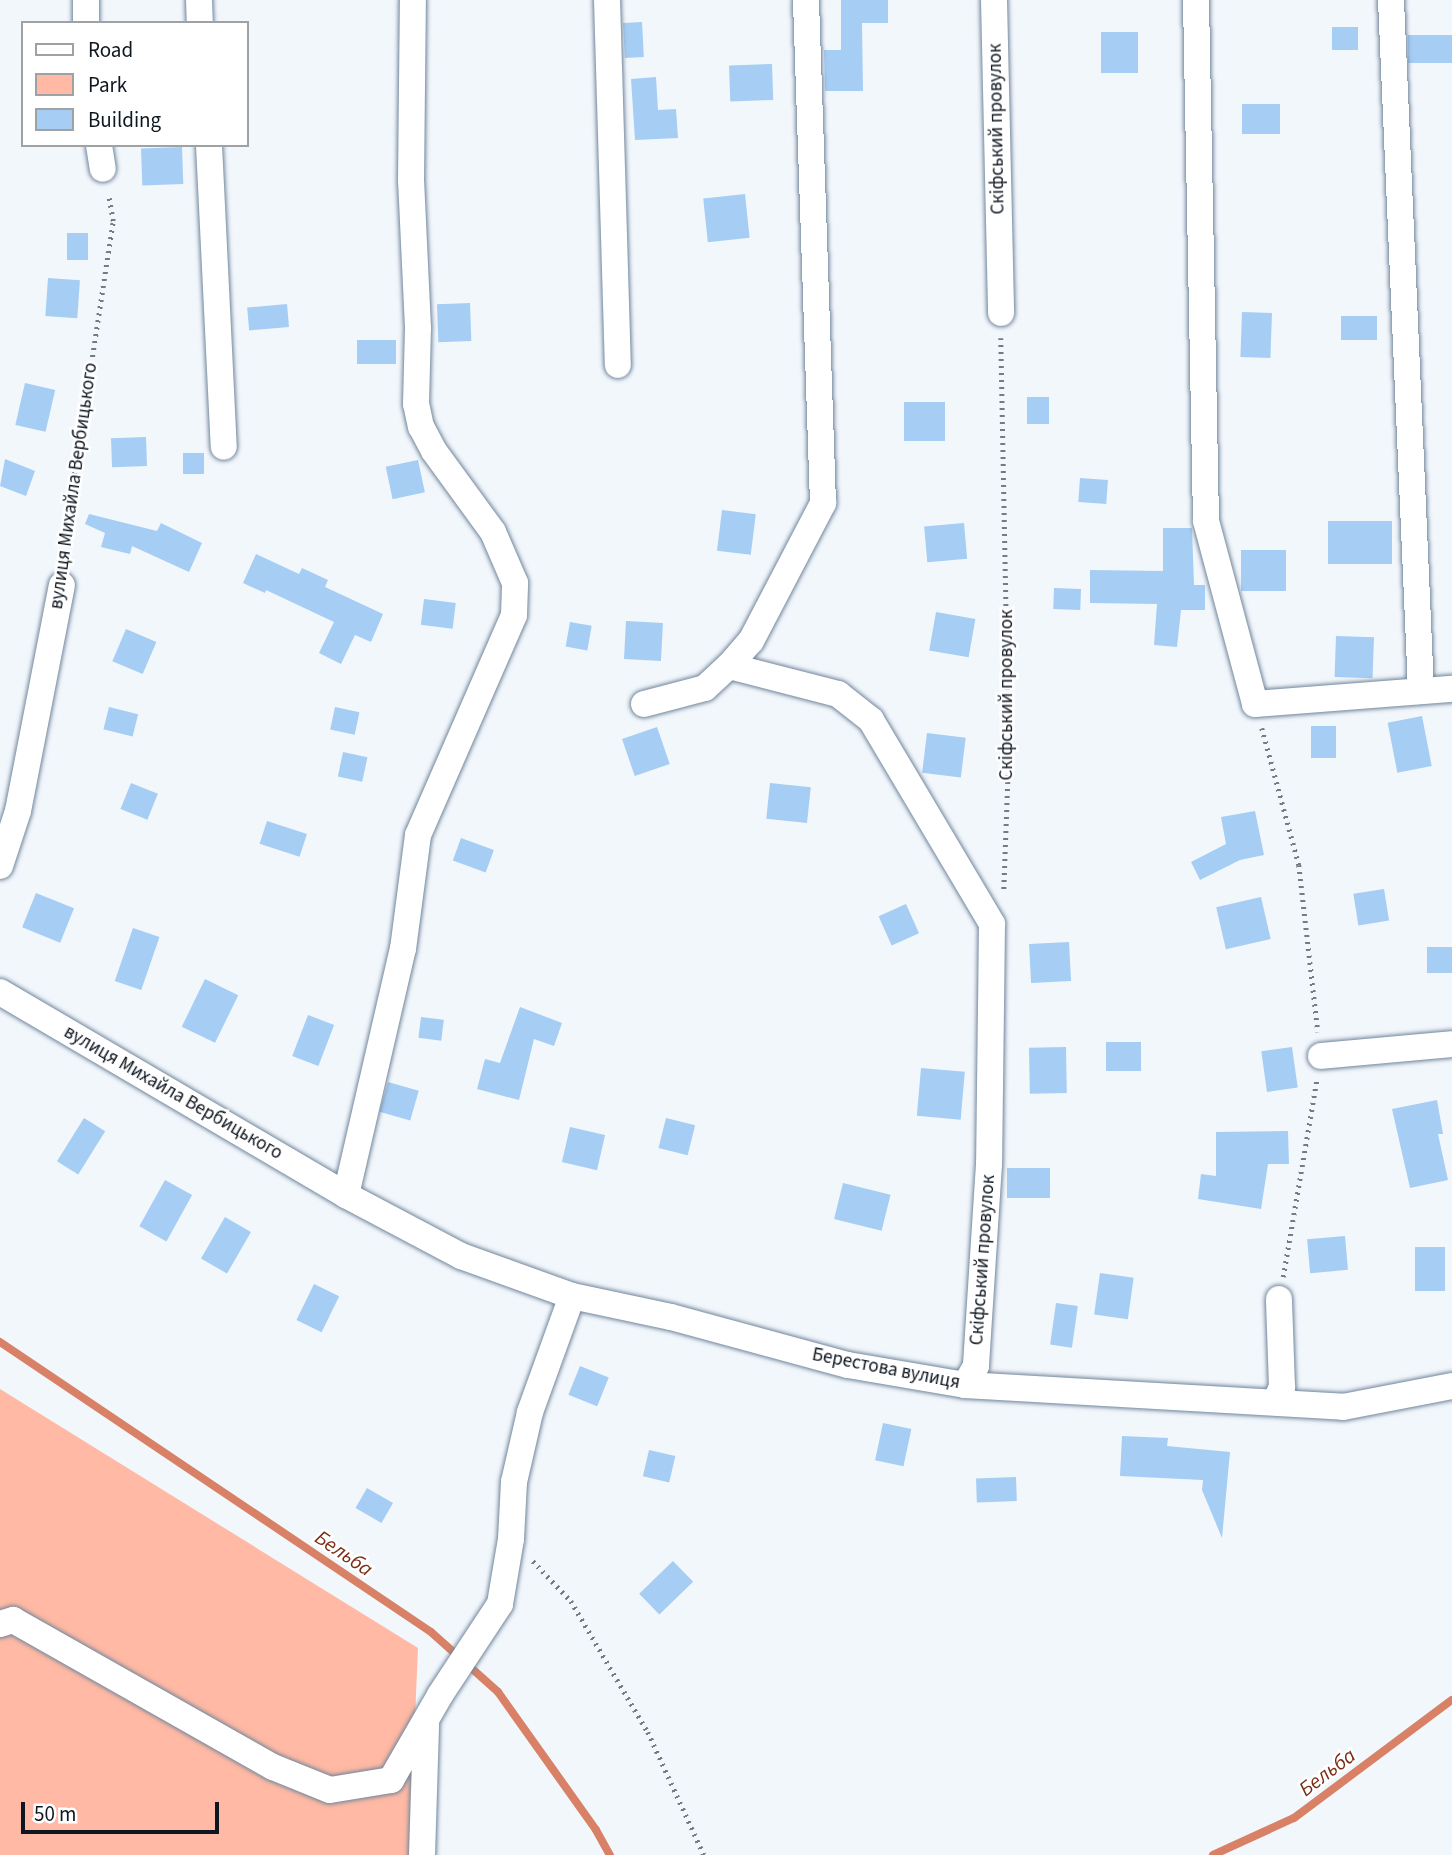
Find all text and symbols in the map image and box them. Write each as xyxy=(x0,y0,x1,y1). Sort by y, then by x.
legend xyxy=(21,21,248,147)
text: Road xyxy=(88,35,133,65)
street label: Скіфський провулок xyxy=(984,43,1010,215)
text: Park xyxy=(88,70,127,100)
text: Building xyxy=(88,105,161,135)
street label: вулиця Михайла Вербицького xyxy=(45,361,103,611)
street label: Скіфський провулок xyxy=(996,610,1018,780)
street label: вулиця Михайла Вербицького xyxy=(60,1021,286,1165)
street label: Скіфський провулок xyxy=(966,1174,1000,1346)
street label: Берестова вулиця xyxy=(810,1343,962,1395)
water label: Бельба xyxy=(310,1525,378,1581)
water label: Бельба xyxy=(1294,1743,1360,1801)
scale bar xyxy=(24,1788,222,1832)
text: 50 m xyxy=(34,1799,76,1829)

